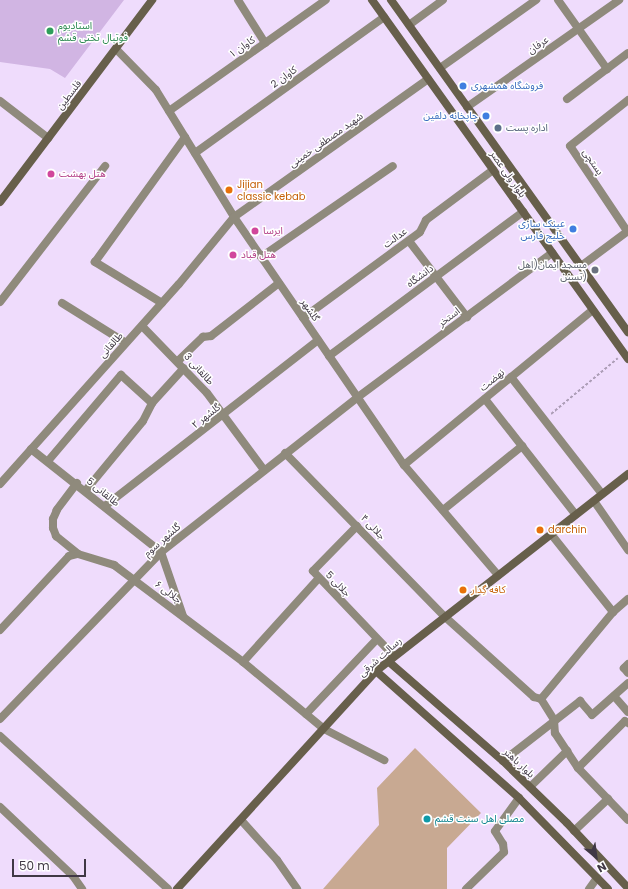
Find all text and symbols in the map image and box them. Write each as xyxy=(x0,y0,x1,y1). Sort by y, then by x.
place label: استادیوم فوتبال تختی قشم xyxy=(58,19,128,42)
marker: استادیوم فوتبال تختی قشم xyxy=(45,26,55,36)
street label: کاوان ۱ xyxy=(227,34,257,60)
street label: عرفان xyxy=(525,34,551,56)
street label: کاوان 2 xyxy=(269,64,299,90)
street label: فلسطین xyxy=(54,78,84,112)
place label: فروشگاه همشهری xyxy=(471,80,543,92)
marker: فروشگاه همشهری xyxy=(458,81,468,91)
street label: شهید مصطفی خمینی xyxy=(287,110,365,170)
place label: چاپخانه دلفین xyxy=(423,110,478,122)
marker: چاپخانه دلفین xyxy=(481,111,491,121)
place label: اداره پست xyxy=(506,122,548,134)
marker: اداره پست xyxy=(493,123,503,133)
street label: پستچی xyxy=(580,147,606,177)
street label: بلوار ولی عصر xyxy=(487,148,529,200)
place label: هتل بهشت xyxy=(59,168,106,180)
marker: هتل بهشت xyxy=(46,169,56,179)
place label: Jijian classic kebab xyxy=(237,178,306,202)
marker: Jijian classic kebab xyxy=(224,185,234,195)
place label: عینک سازی خلیج فارس xyxy=(518,217,565,240)
marker: عینک سازی خلیج فارس xyxy=(568,224,578,234)
place label: ایرسا xyxy=(263,225,283,237)
street label: عدالت xyxy=(381,225,409,251)
marker: ایرسا xyxy=(250,226,260,236)
place label: هتل قباد xyxy=(241,249,276,261)
marker: هتل قباد xyxy=(228,250,238,260)
place label: مسجد ایمان(اهل تسنن) xyxy=(518,258,587,282)
street label: دانشگاه xyxy=(404,262,436,290)
marker: مسجد ایمان(اهل تسنن) xyxy=(590,265,600,275)
street label: گلشهر xyxy=(298,296,322,324)
street label: استخر xyxy=(436,305,462,329)
street label: طالقانی xyxy=(96,330,126,360)
street label: طالقانی 3 xyxy=(182,351,216,387)
street label: نهضت xyxy=(477,366,507,394)
street label: گلشهر ۲ xyxy=(189,401,223,431)
street label: طالقانی 5 xyxy=(84,475,122,509)
street label: جلالی ۴ xyxy=(358,512,388,542)
street label: گلشهر سوم xyxy=(141,521,183,559)
place label: darchin xyxy=(548,524,587,536)
marker: darchin xyxy=(535,525,545,535)
street label: جلالی 5 xyxy=(323,569,353,599)
street label: جلالی ۶ xyxy=(152,578,184,606)
place label: کافه گِدار xyxy=(471,584,506,596)
marker: کافه گِدار xyxy=(458,585,468,595)
street label: رسالت شرقی xyxy=(356,635,404,679)
street label: بلوار باهنر xyxy=(501,746,537,780)
place label: مصلی اهل سنت قشم xyxy=(435,813,524,825)
marker: مصلی اهل سنت قشم xyxy=(422,814,432,824)
north arrow xyxy=(576,837,616,877)
scale bar xyxy=(14,851,88,877)
text: 50 m xyxy=(19,857,50,874)
text: N xyxy=(594,858,609,876)

